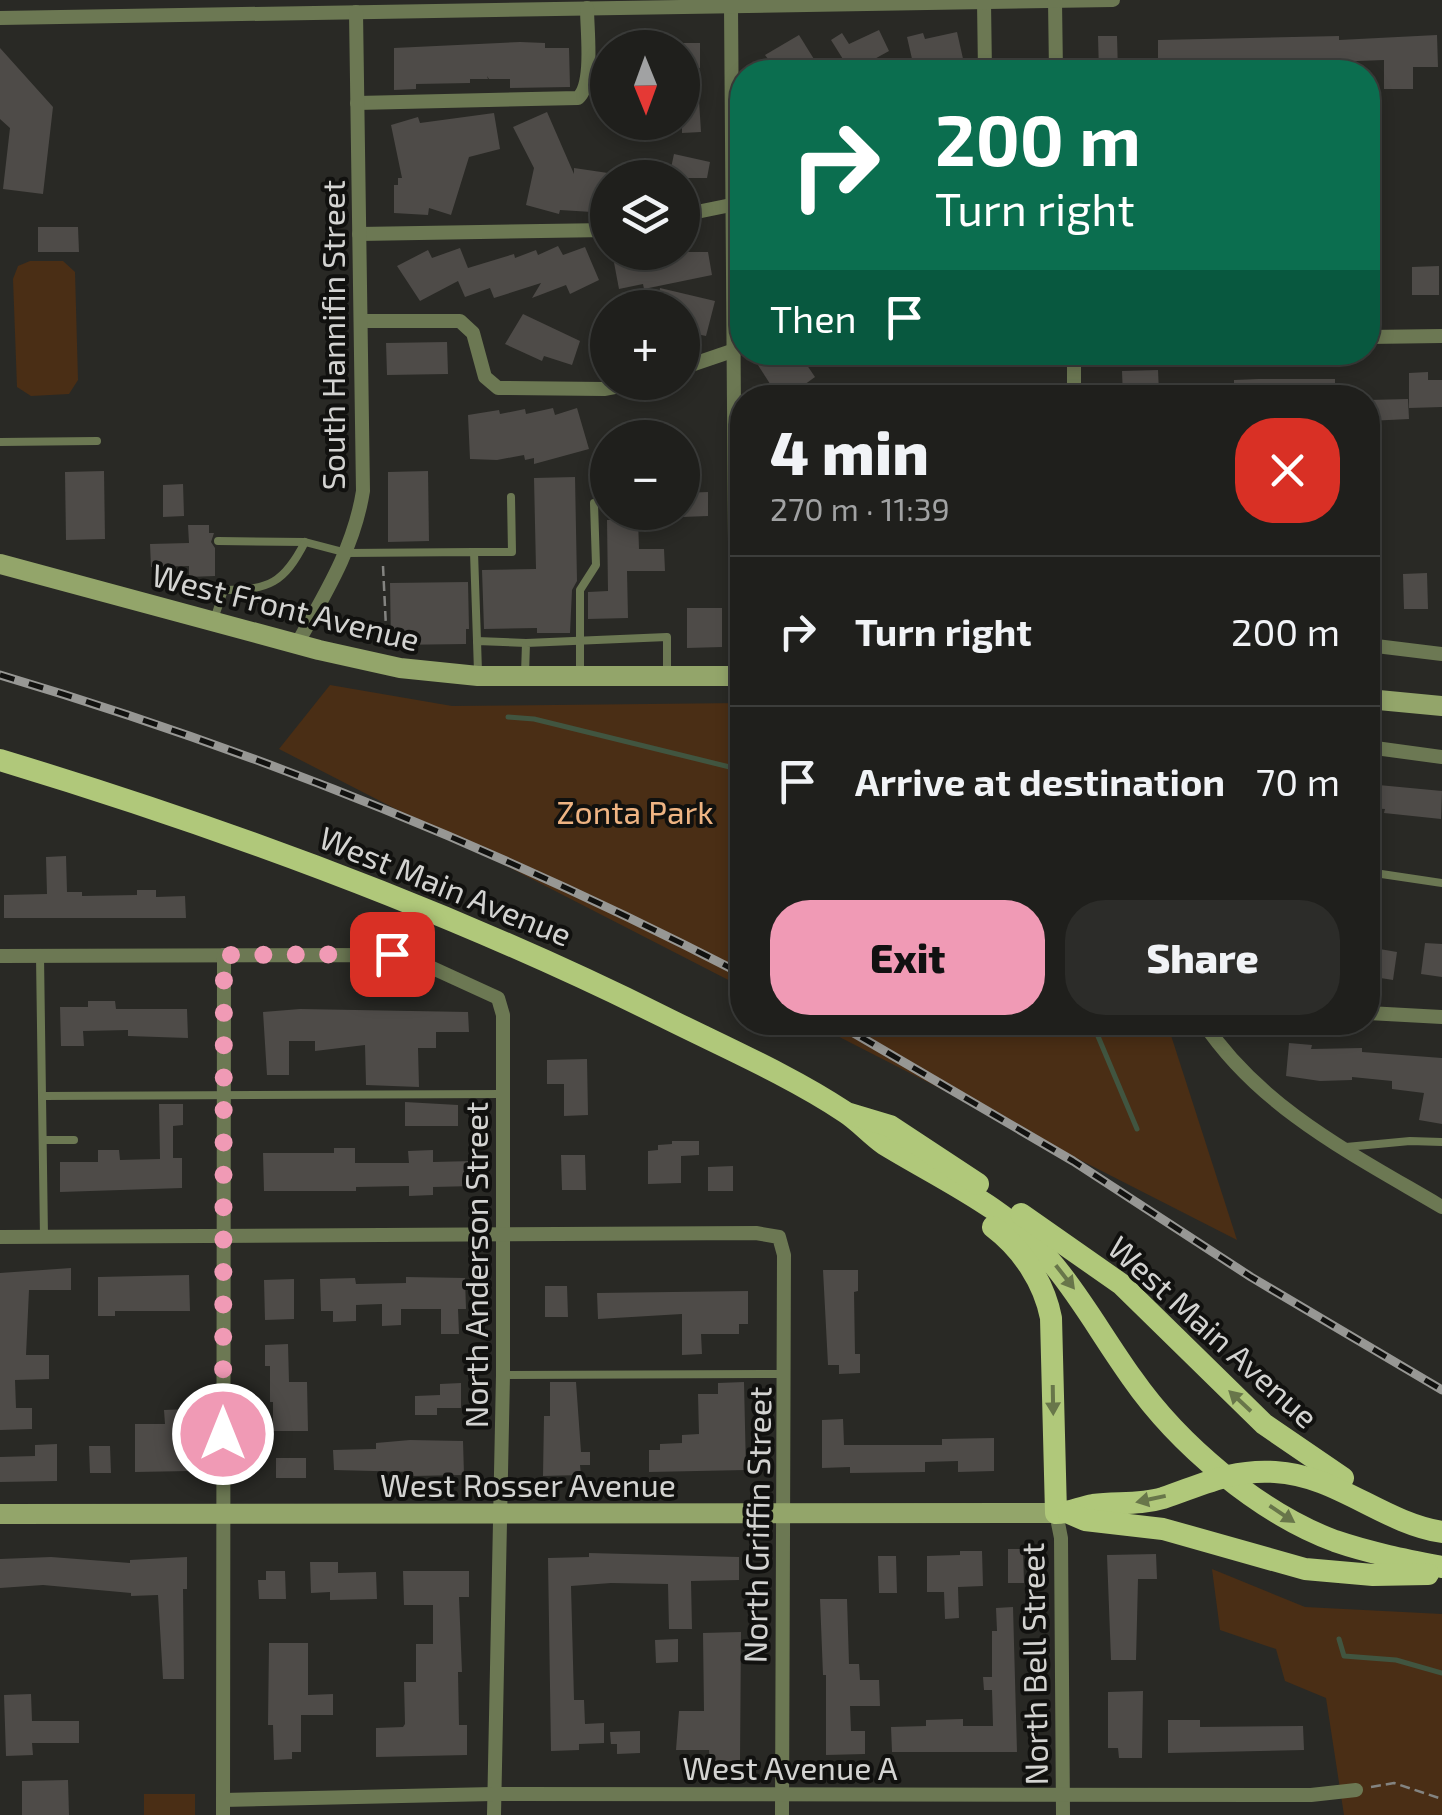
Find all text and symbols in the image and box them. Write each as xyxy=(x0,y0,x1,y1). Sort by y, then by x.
north arrow xyxy=(590,30,700,140)
map controls xyxy=(590,30,700,530)
text: 200 m xyxy=(935,96,1141,180)
icon: right xyxy=(770,100,900,230)
button: layers xyxy=(590,160,700,270)
street label: South Hannifin Street xyxy=(313,180,351,490)
text: Turn right xyxy=(935,181,1135,235)
button: + xyxy=(590,290,700,400)
icon: arrive xyxy=(877,290,932,345)
text: Then xyxy=(770,295,857,341)
text: 4 min xyxy=(770,415,929,487)
button: close xyxy=(1235,418,1340,523)
button: − xyxy=(590,420,700,530)
text: 270 m · 11:39 xyxy=(770,489,950,527)
street label: West Front Avenue xyxy=(148,554,424,658)
icon: right xyxy=(770,604,825,659)
text: Turn right xyxy=(855,608,1032,654)
text: 200 m xyxy=(1231,608,1340,654)
icon: arrive xyxy=(770,754,825,809)
text: Arrive at destination xyxy=(855,758,1225,804)
text: 70 m xyxy=(1256,758,1340,804)
park label: Zonta Park xyxy=(556,792,714,830)
street label: West Main Avenue xyxy=(315,817,577,953)
button: Exit xyxy=(770,900,1045,1015)
button: Share xyxy=(1065,900,1340,1015)
pin xyxy=(350,912,435,997)
icon: arrive xyxy=(365,927,420,982)
street label: North Anderson Street xyxy=(456,1102,494,1428)
street label: West Main Avenue xyxy=(1102,1227,1326,1435)
one-way arrow xyxy=(1055,1263,1076,1289)
position arrow xyxy=(171,1382,275,1486)
one-way arrow xyxy=(1045,1385,1061,1417)
street label: North Griffin Street xyxy=(735,1386,777,1664)
one-way arrow xyxy=(1228,1390,1252,1413)
street label: West Rosser Avenue xyxy=(380,1465,676,1503)
one-way arrow xyxy=(1135,1492,1166,1508)
one-way arrow xyxy=(1268,1504,1295,1523)
street label: North Bell Street xyxy=(1012,1542,1054,1786)
street label: West Avenue A xyxy=(682,1748,898,1786)

